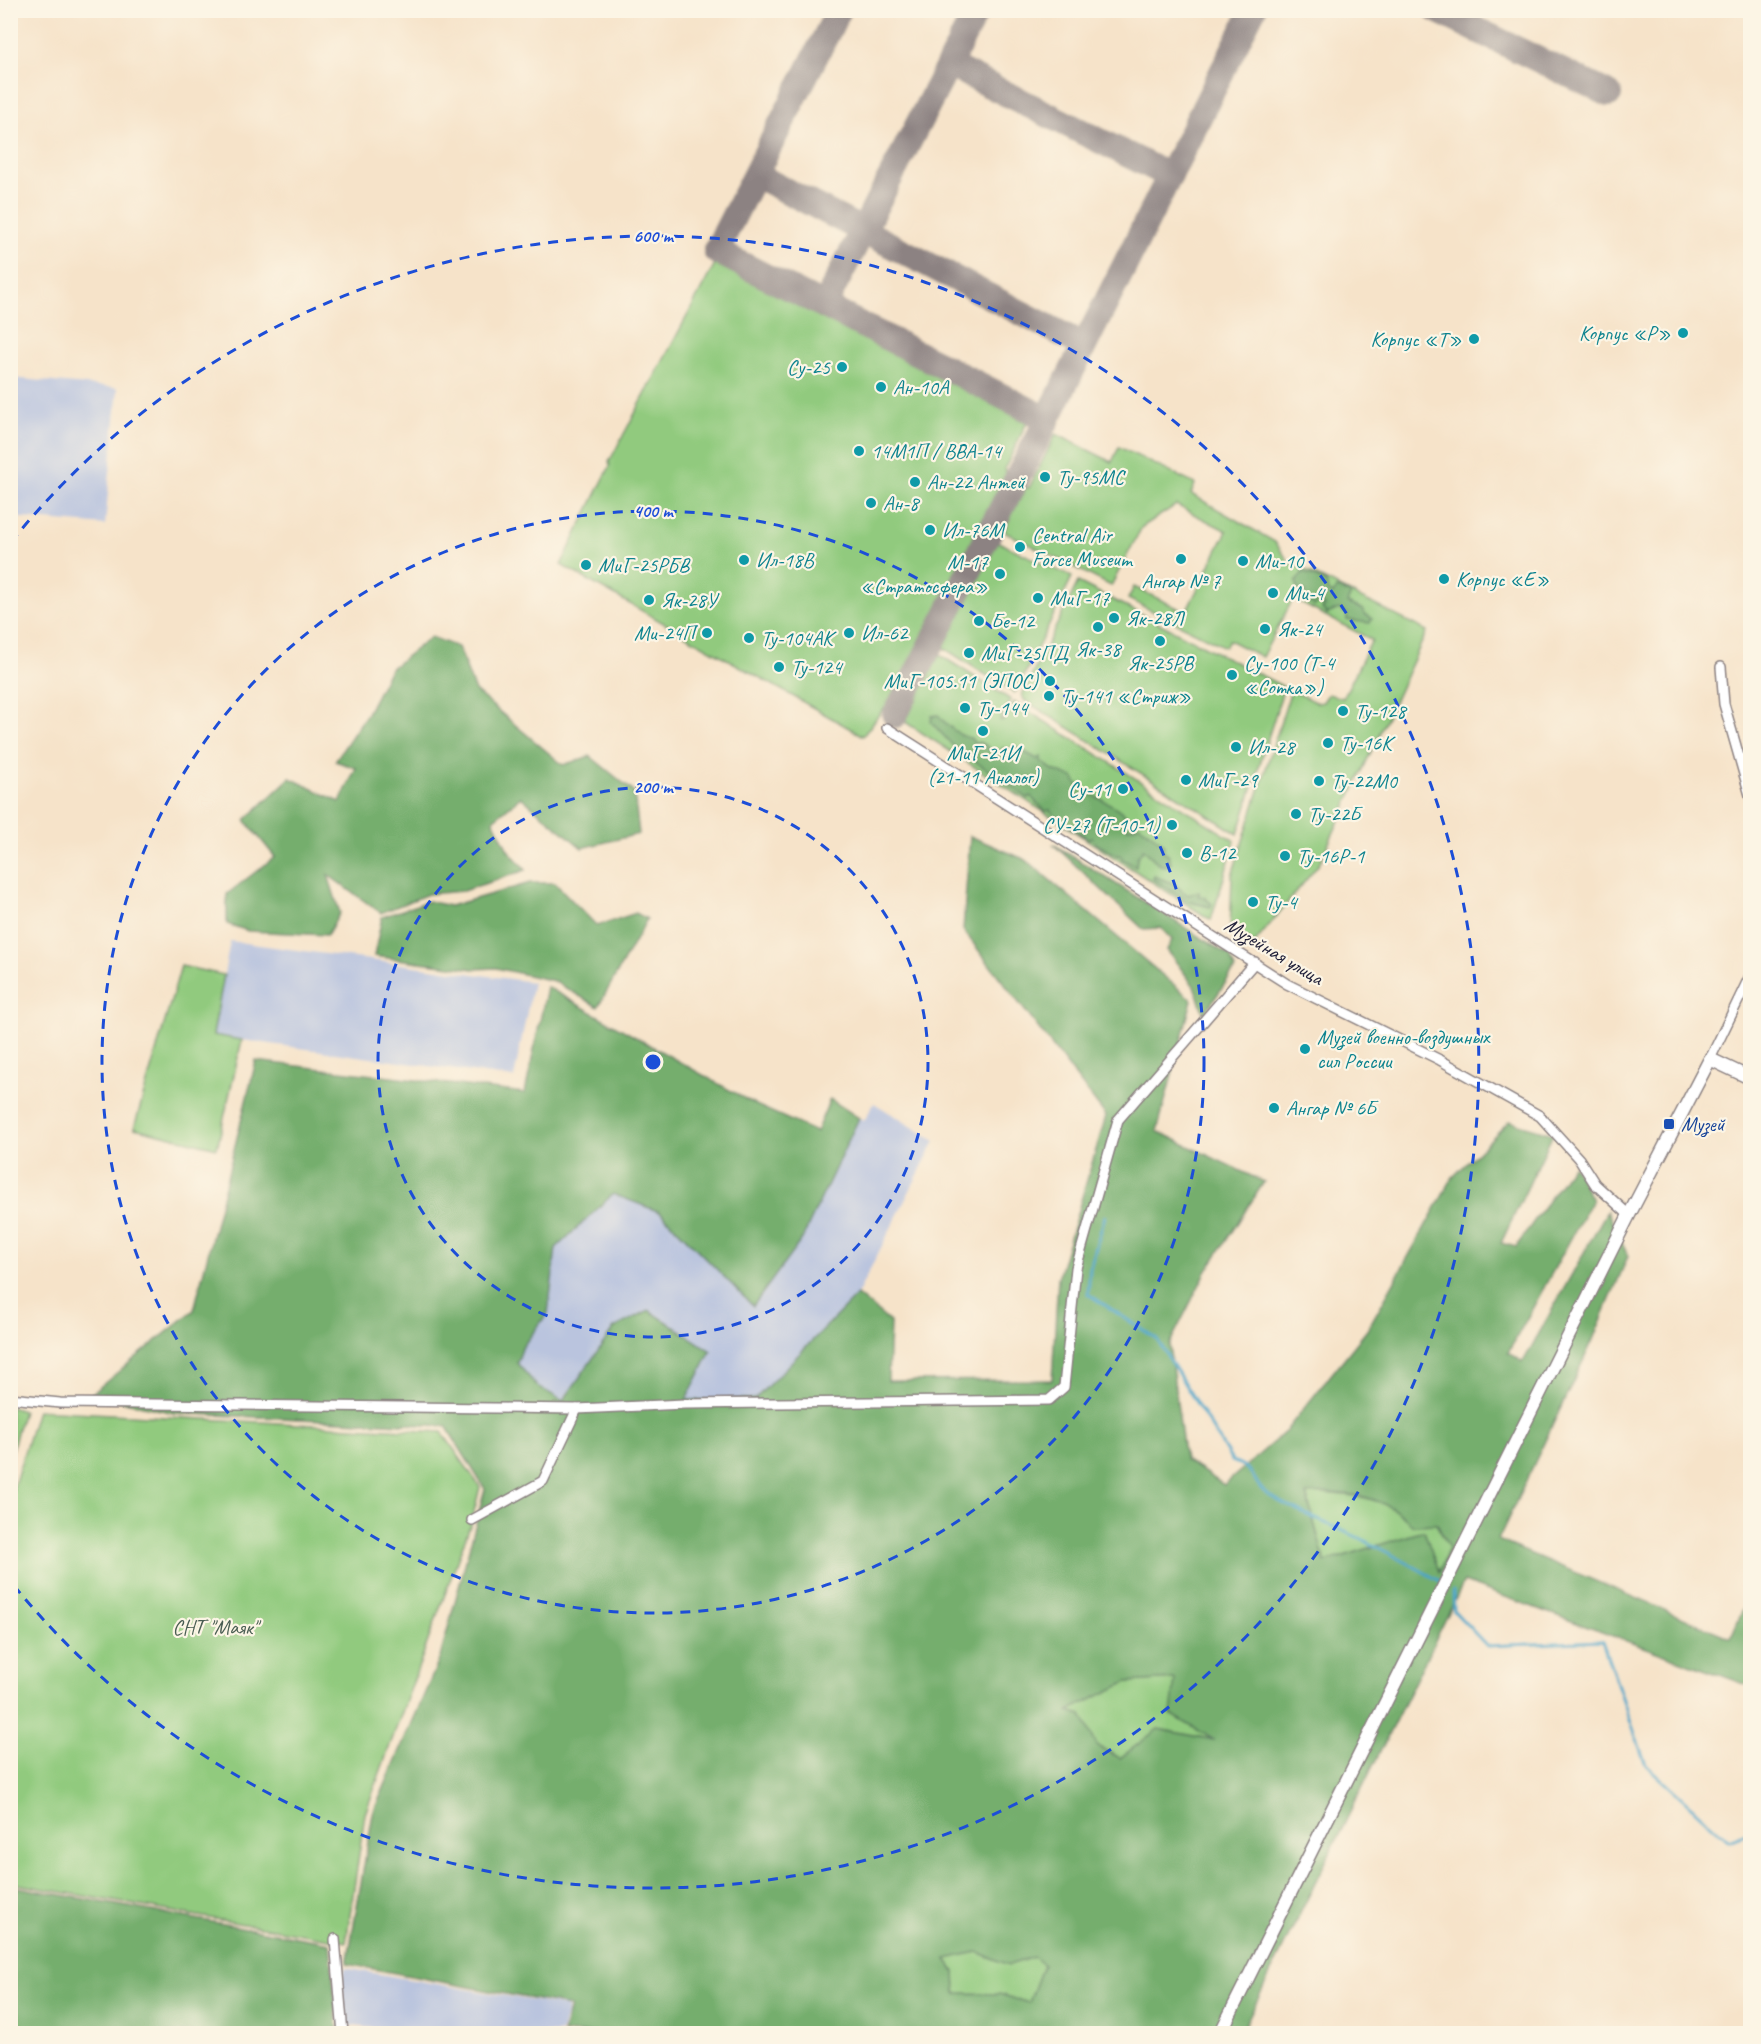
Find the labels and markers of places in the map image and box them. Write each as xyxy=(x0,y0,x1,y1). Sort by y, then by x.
place label: Корпус «Р» xyxy=(1579,320,1671,346)
place label: Корпус «Т» xyxy=(1370,326,1462,352)
marker: Корпус «Р» xyxy=(1676,326,1690,340)
marker: Корпус «Т» xyxy=(1467,332,1481,346)
place label: Су-25 xyxy=(787,354,832,380)
marker: Су-25 xyxy=(835,360,849,374)
place label: Ан-10А xyxy=(893,374,950,400)
marker: Ан-10А xyxy=(874,380,888,394)
place label: 14М1П / ВВА-14 xyxy=(871,438,1004,464)
marker: 14М1П / ВВА-14 xyxy=(852,444,866,458)
place label: Ту-95МС xyxy=(1057,464,1126,490)
place label: Ан-22 Антей xyxy=(927,469,1026,495)
marker: Ту-95МС xyxy=(1038,470,1052,484)
marker: Ан-22 Антей xyxy=(908,475,922,489)
place label: Ан-8 xyxy=(883,490,921,516)
marker: Ан-8 xyxy=(864,496,878,510)
place label: Ил-76М xyxy=(942,517,1005,543)
place label: Central Air Force Museum xyxy=(1032,522,1134,572)
marker: Ил-76М xyxy=(923,523,937,537)
marker: Central Air Force Museum xyxy=(1013,540,1027,554)
place label: Ил-18В xyxy=(756,547,815,573)
place label: Ми-10 xyxy=(1255,548,1305,574)
place label: М-17 «Стратосфера» xyxy=(860,549,990,599)
place label: МиГ-25РБВ xyxy=(598,552,691,578)
marker: Ангар № 7 xyxy=(1174,552,1188,566)
marker: Ил-18В xyxy=(737,553,751,567)
marker: Ми-10 xyxy=(1236,554,1250,568)
marker: МиГ-25РБВ xyxy=(579,558,593,572)
place label: Корпус «Е» xyxy=(1456,566,1550,592)
marker: М-17 «Стратосфера» xyxy=(993,567,1007,581)
place label: Ангар № 7 xyxy=(1141,568,1222,594)
marker: Корпус «Е» xyxy=(1437,572,1451,586)
place label: Ми-4 xyxy=(1285,580,1327,606)
place label: МиГ-17 xyxy=(1050,585,1111,611)
marker: Ми-4 xyxy=(1266,586,1280,600)
place label: Як-28У xyxy=(661,587,720,613)
marker: МиГ-17 xyxy=(1031,591,1045,605)
marker: Як-28У xyxy=(642,593,656,607)
place label: Як-28Л xyxy=(1126,605,1186,631)
place label: Бе-12 xyxy=(991,608,1036,634)
marker: Як-28Л xyxy=(1107,611,1121,625)
marker: Бе-12 xyxy=(972,614,986,628)
place label: Як-24 xyxy=(1277,616,1325,642)
place label: Ми-24П xyxy=(634,620,698,646)
place label: Ил-62 xyxy=(861,620,909,646)
marker: Як-38 xyxy=(1091,620,1105,634)
marker: Як-24 xyxy=(1258,622,1272,636)
place label: Ту-104АК xyxy=(761,625,837,651)
marker: Ми-24П xyxy=(700,626,714,640)
marker: Ил-62 xyxy=(842,626,856,640)
marker: Ту-104АК xyxy=(742,631,756,645)
marker: Як-25РВ xyxy=(1153,634,1167,648)
place label: Як-38 xyxy=(1075,636,1123,662)
place label: МиГ-25ПД xyxy=(981,640,1070,666)
marker: МиГ-25ПД xyxy=(962,646,976,660)
place label: Як-25РВ xyxy=(1128,650,1196,676)
place label: Су-100 (Т-4 «Сотка») xyxy=(1244,650,1337,700)
place label: Ту-124 xyxy=(791,654,844,680)
marker: Ту-124 xyxy=(772,660,786,674)
place label: МиГ-105.11 (ЭПОС) xyxy=(884,668,1039,694)
marker: Су-100 (Т-4 «Сотка») xyxy=(1225,668,1239,682)
marker: МиГ-105.11 (ЭПОС) xyxy=(1043,674,1057,688)
place label: Ту-141 «Стриж» xyxy=(1061,683,1191,709)
marker: Ту-141 «Стриж» xyxy=(1042,689,1056,703)
place label: Ту-144 xyxy=(977,695,1030,721)
place label: Ту-128 xyxy=(1355,698,1408,724)
marker: Ту-144 xyxy=(958,701,972,715)
marker: Ту-128 xyxy=(1336,704,1350,718)
marker: МиГ-21И (21-11 Аналог) xyxy=(976,724,990,738)
place label: Ту-16К xyxy=(1340,730,1396,756)
place label: Ил-28 xyxy=(1248,734,1297,760)
marker: Ту-16К xyxy=(1321,736,1335,750)
place label: МиГ-21И (21-11 Аналог) xyxy=(927,740,1040,790)
marker: Ил-28 xyxy=(1229,740,1243,754)
place label: МиГ-29 xyxy=(1198,767,1259,793)
place label: Ту-22М0 xyxy=(1331,768,1398,794)
marker: МиГ-29 xyxy=(1179,773,1193,787)
marker: Ту-22М0 xyxy=(1312,774,1326,788)
place label: Су-11 xyxy=(1068,776,1113,802)
marker: Су-11 xyxy=(1116,782,1130,796)
place label: Ту-22Б xyxy=(1308,801,1363,827)
marker: Ту-22Б xyxy=(1289,807,1303,821)
place label: СУ-27 (Т-10-1) xyxy=(1043,812,1161,838)
marker: СУ-27 (Т-10-1) xyxy=(1165,818,1179,832)
place label: В-12 xyxy=(1199,840,1237,866)
place label: Ту-16Р-1 xyxy=(1297,843,1366,869)
marker: В-12 xyxy=(1180,846,1194,860)
marker: Ту-16Р-1 xyxy=(1278,849,1292,863)
place label: Ту-4 xyxy=(1265,889,1299,915)
marker: Ту-4 xyxy=(1246,895,1260,909)
place label: Музей военно-воздушных сил России xyxy=(1317,1024,1491,1074)
marker: Музей военно-воздушных сил России xyxy=(1298,1042,1312,1056)
centre of rings xyxy=(643,1052,663,1072)
place label: Ангар № 6Б xyxy=(1286,1095,1379,1121)
marker: Ангар № 6Б xyxy=(1267,1101,1281,1115)
place label: Музей xyxy=(1681,1111,1726,1138)
marker: Музей xyxy=(1662,1117,1676,1131)

